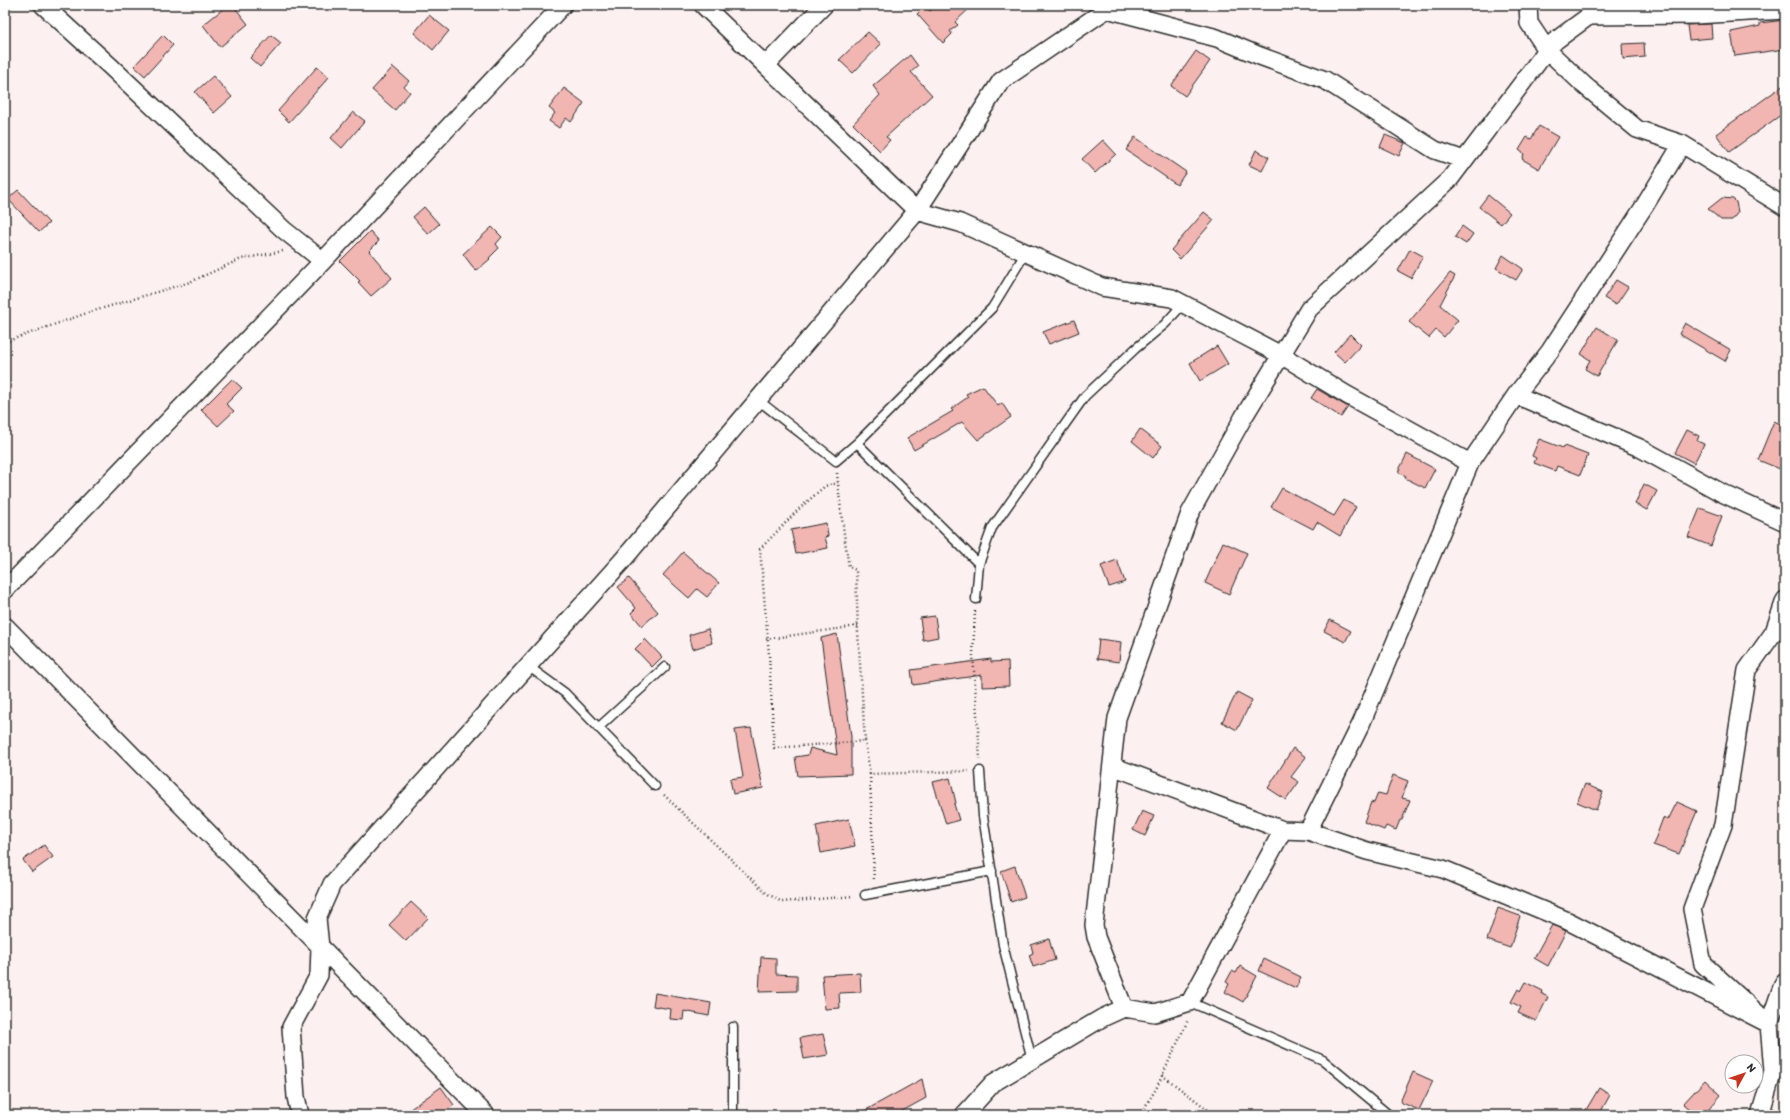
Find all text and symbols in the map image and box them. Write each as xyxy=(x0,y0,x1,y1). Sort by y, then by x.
north arrow xyxy=(1724,1054,1764,1094)
text: N xyxy=(1744,1061,1759,1075)

